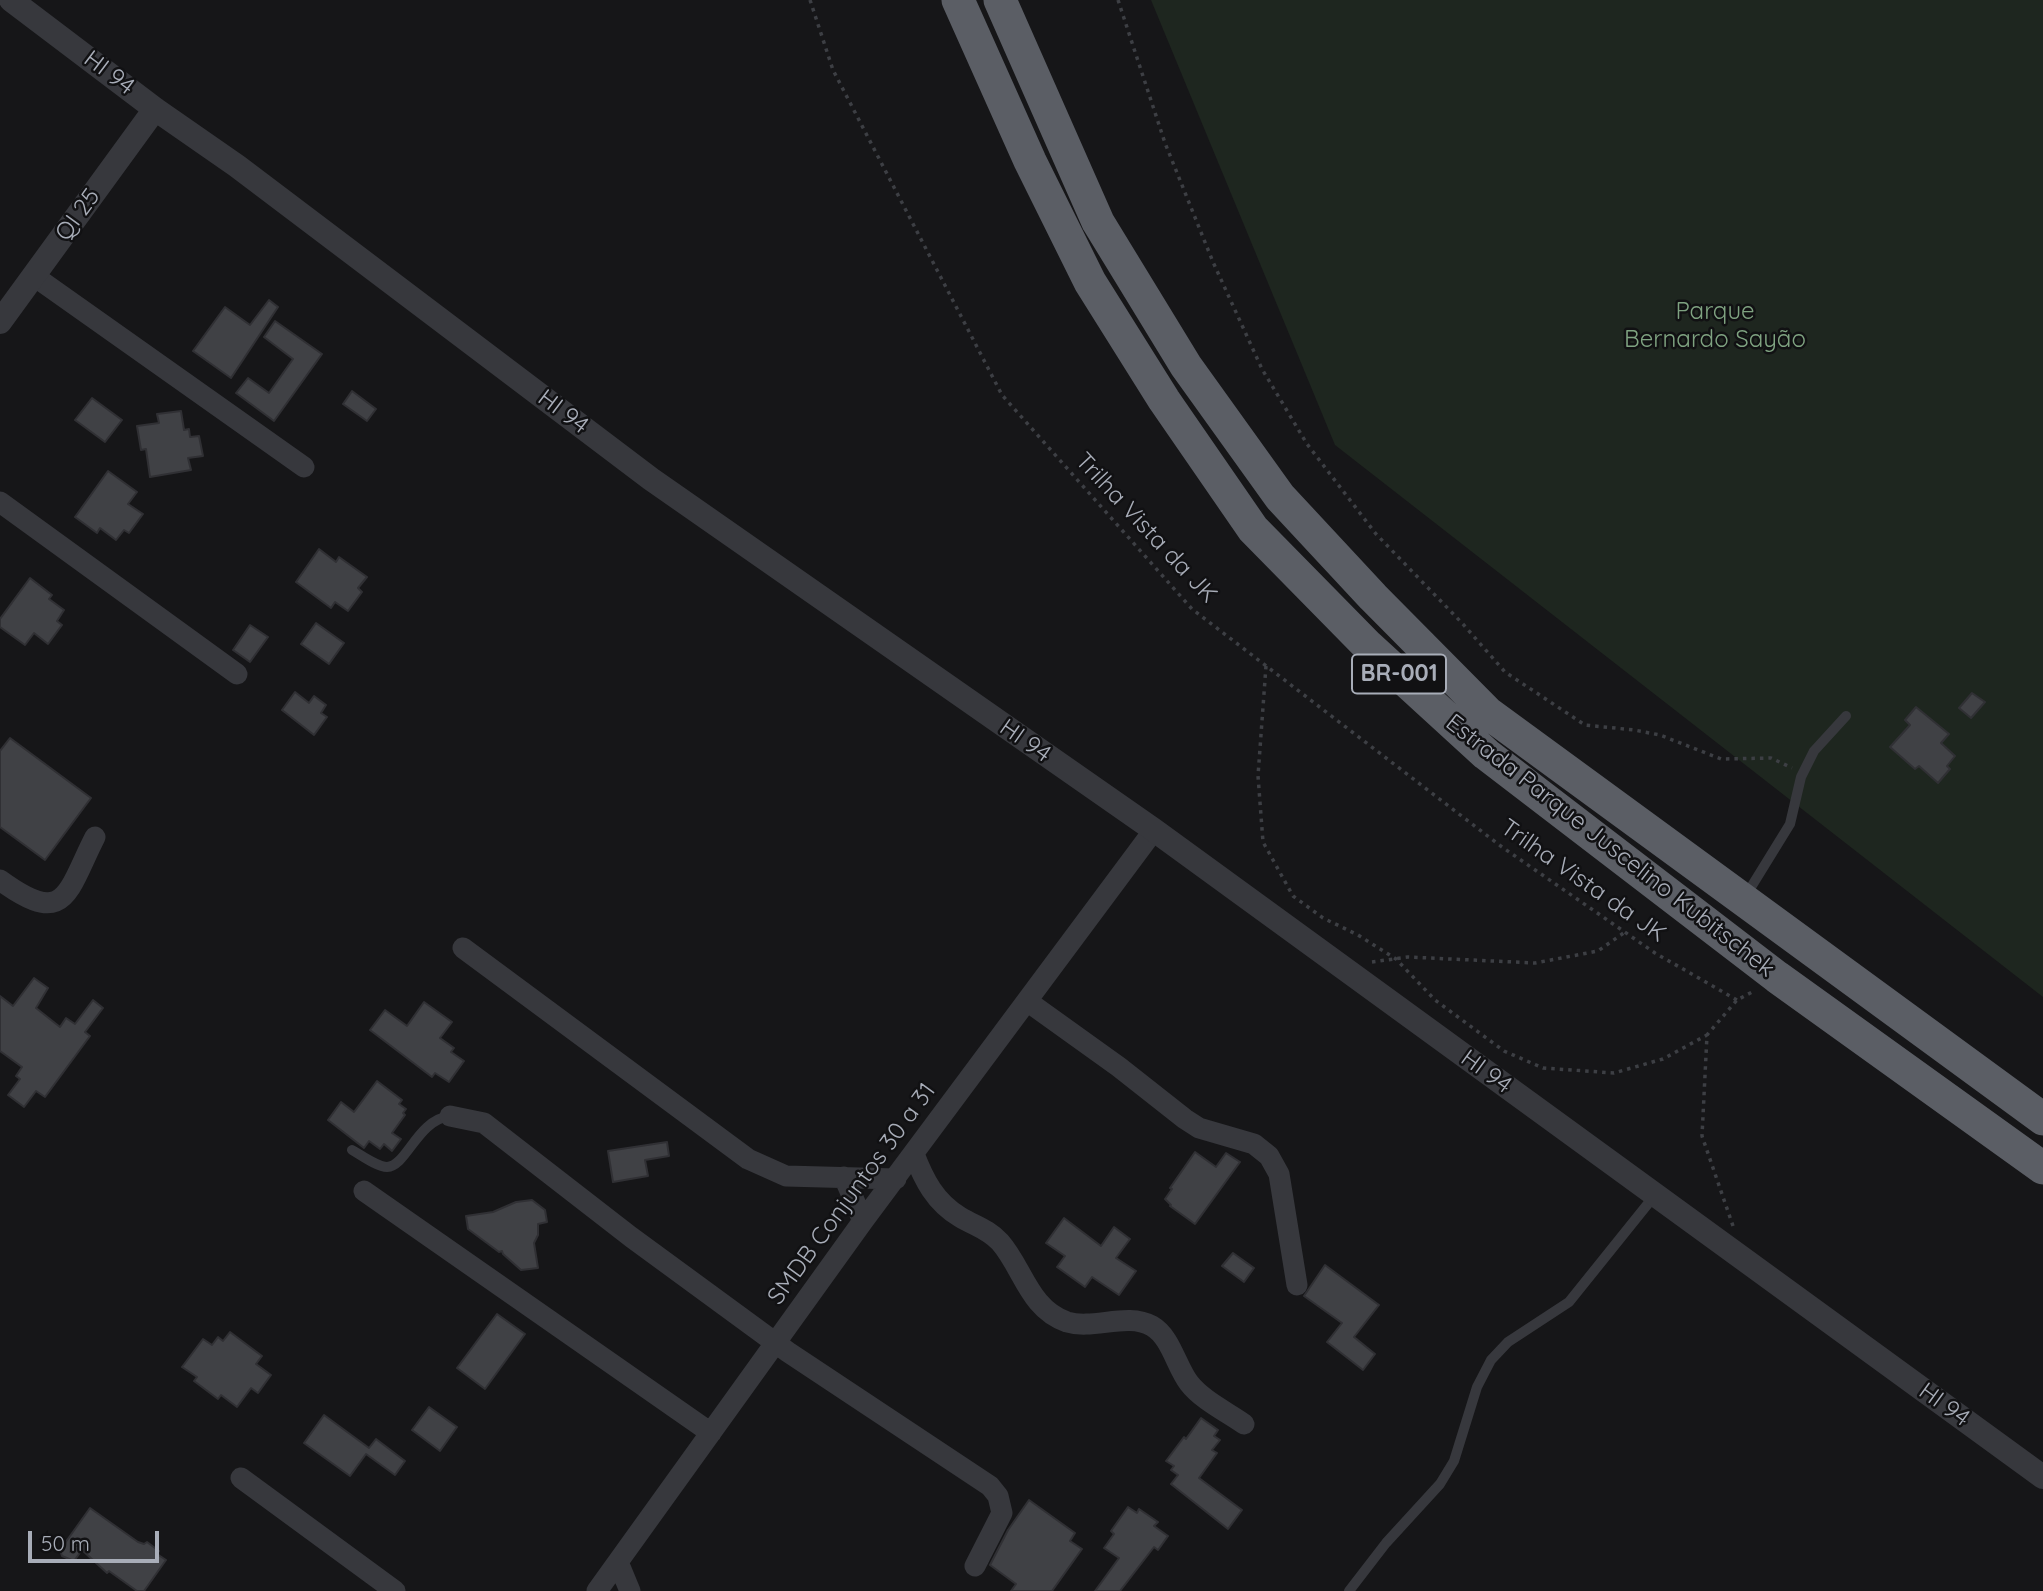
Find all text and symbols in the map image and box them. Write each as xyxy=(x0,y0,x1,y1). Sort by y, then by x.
street label: HI 94 xyxy=(78,45,140,101)
street label: QI 25 xyxy=(49,183,107,247)
park label: Parque Bernardo Sayão xyxy=(1624,298,1806,354)
street label: HI 94 xyxy=(532,384,594,440)
street label: Trilha Vista da JK xyxy=(1069,447,1223,609)
road number: BR-001 xyxy=(1352,654,1446,694)
street label: Estrada Parque Juscelino Kubitschek xyxy=(1440,709,1780,983)
street label: HI 94 xyxy=(994,713,1056,769)
street label: Trilha Vista da JK xyxy=(1495,813,1671,949)
street label: HI 94 xyxy=(1455,1044,1517,1100)
street label: SMDB Conjuntos 30 a 31 xyxy=(762,1077,942,1311)
street label: HI 94 xyxy=(1913,1377,1975,1433)
scale bar xyxy=(32,1518,163,1562)
text: 50 m xyxy=(41,1530,90,1556)

